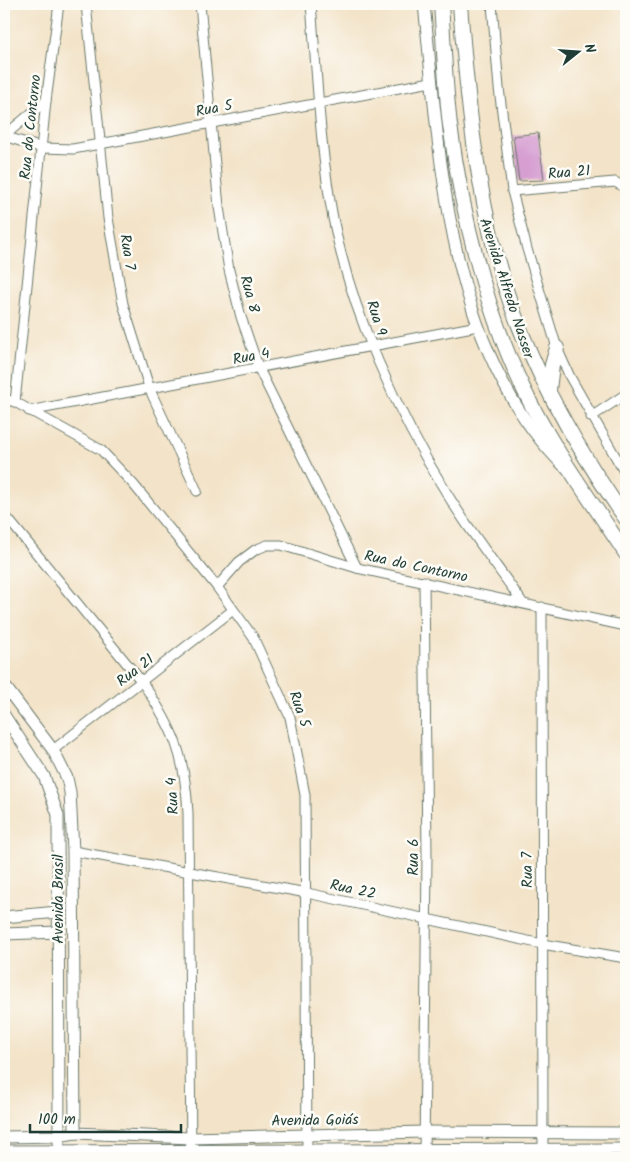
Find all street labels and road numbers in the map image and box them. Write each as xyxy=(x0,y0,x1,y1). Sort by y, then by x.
street label: Rua do Contorno xyxy=(14,73,48,181)
street label: Rua 5 xyxy=(194,93,236,124)
street label: Rua 21 xyxy=(547,159,592,187)
street label: Avenida Alfredo Nasser xyxy=(472,215,540,363)
street label: Rua 7 xyxy=(112,233,142,273)
street label: Rua 8 xyxy=(233,273,266,317)
street label: Rua 9 xyxy=(359,297,393,340)
street label: Rua 4 xyxy=(231,342,272,372)
street label: Rua do Contorno xyxy=(362,544,470,590)
street label: Rua 21 xyxy=(112,648,160,693)
street label: Rua 5 xyxy=(282,688,317,732)
street label: Rua 4 xyxy=(160,776,186,815)
street label: Rua 6 xyxy=(402,838,426,876)
street label: Rua 7 xyxy=(516,851,540,888)
street label: Avenida Brasil xyxy=(47,854,71,944)
street label: Rua 22 xyxy=(328,873,378,907)
street label: Avenida Goiás xyxy=(271,1108,359,1134)

